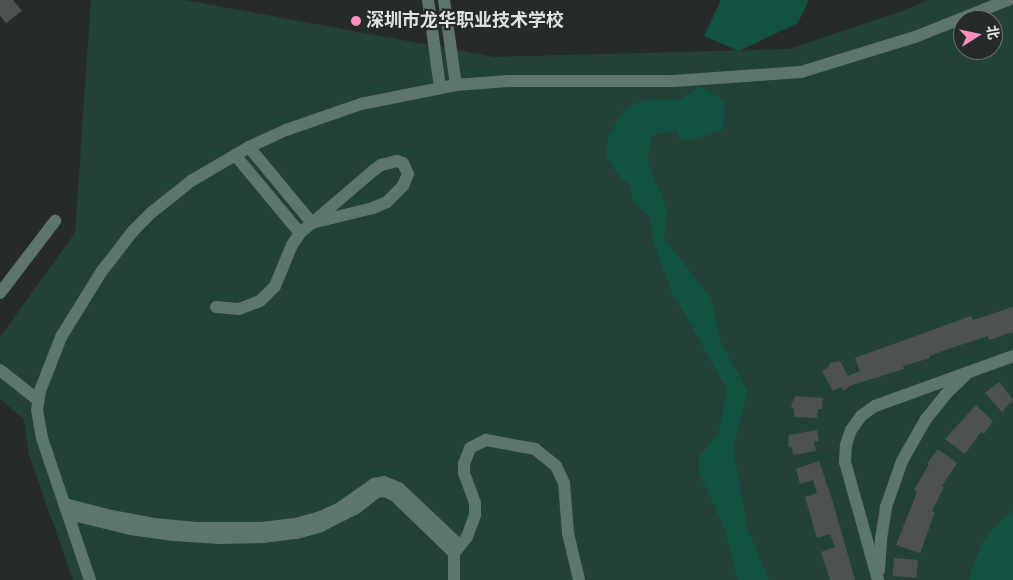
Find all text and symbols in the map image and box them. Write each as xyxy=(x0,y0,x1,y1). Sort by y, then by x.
place label: 深圳市龙华职业技术学校 xyxy=(366,10,564,32)
north arrow xyxy=(953,10,1003,60)
marker: 深圳市龙华职业技术学校 xyxy=(350,15,362,27)
text: 北 xyxy=(981,24,1004,41)

